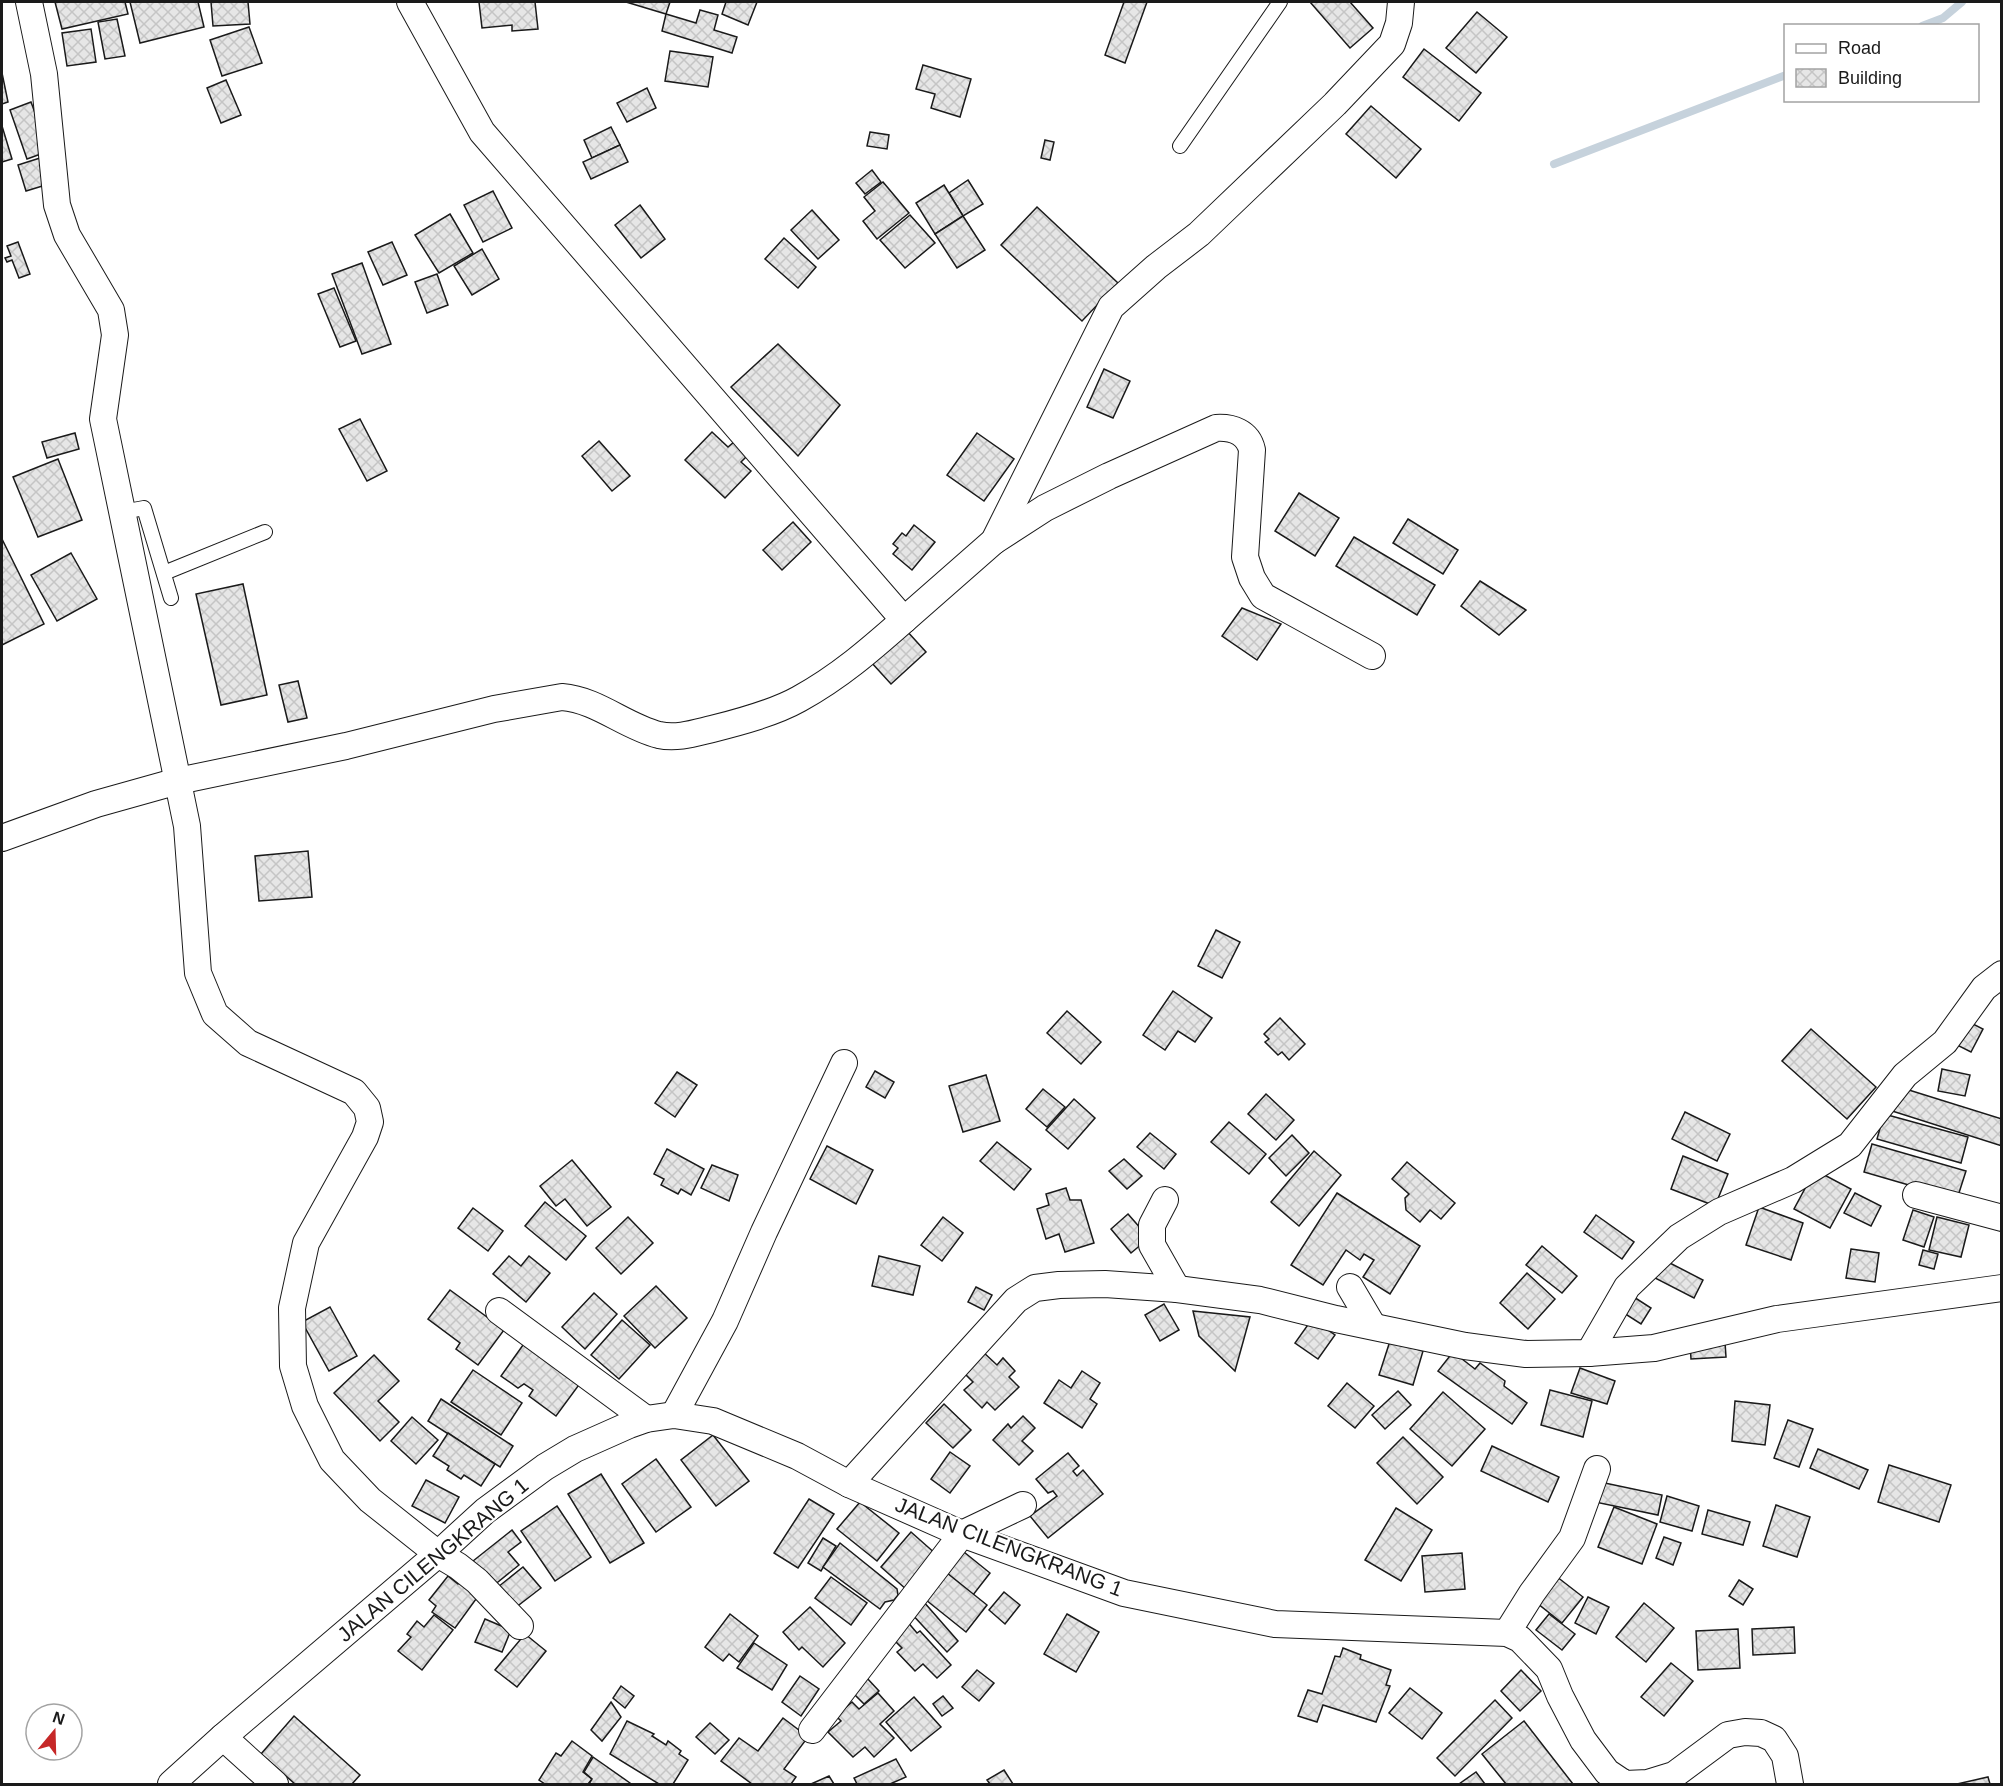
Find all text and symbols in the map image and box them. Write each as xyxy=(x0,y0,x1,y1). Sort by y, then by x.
legend xyxy=(1784,24,1979,102)
text: Road xyxy=(1838,38,1881,58)
text: Building xyxy=(1838,68,1902,88)
street label: JALAN CILENGKRANG 1 xyxy=(333,1473,533,1646)
street label: JALAN CILENGKRANG 1 xyxy=(892,1493,1126,1601)
north arrow xyxy=(24,1702,84,1762)
text: N xyxy=(50,1708,67,1728)

